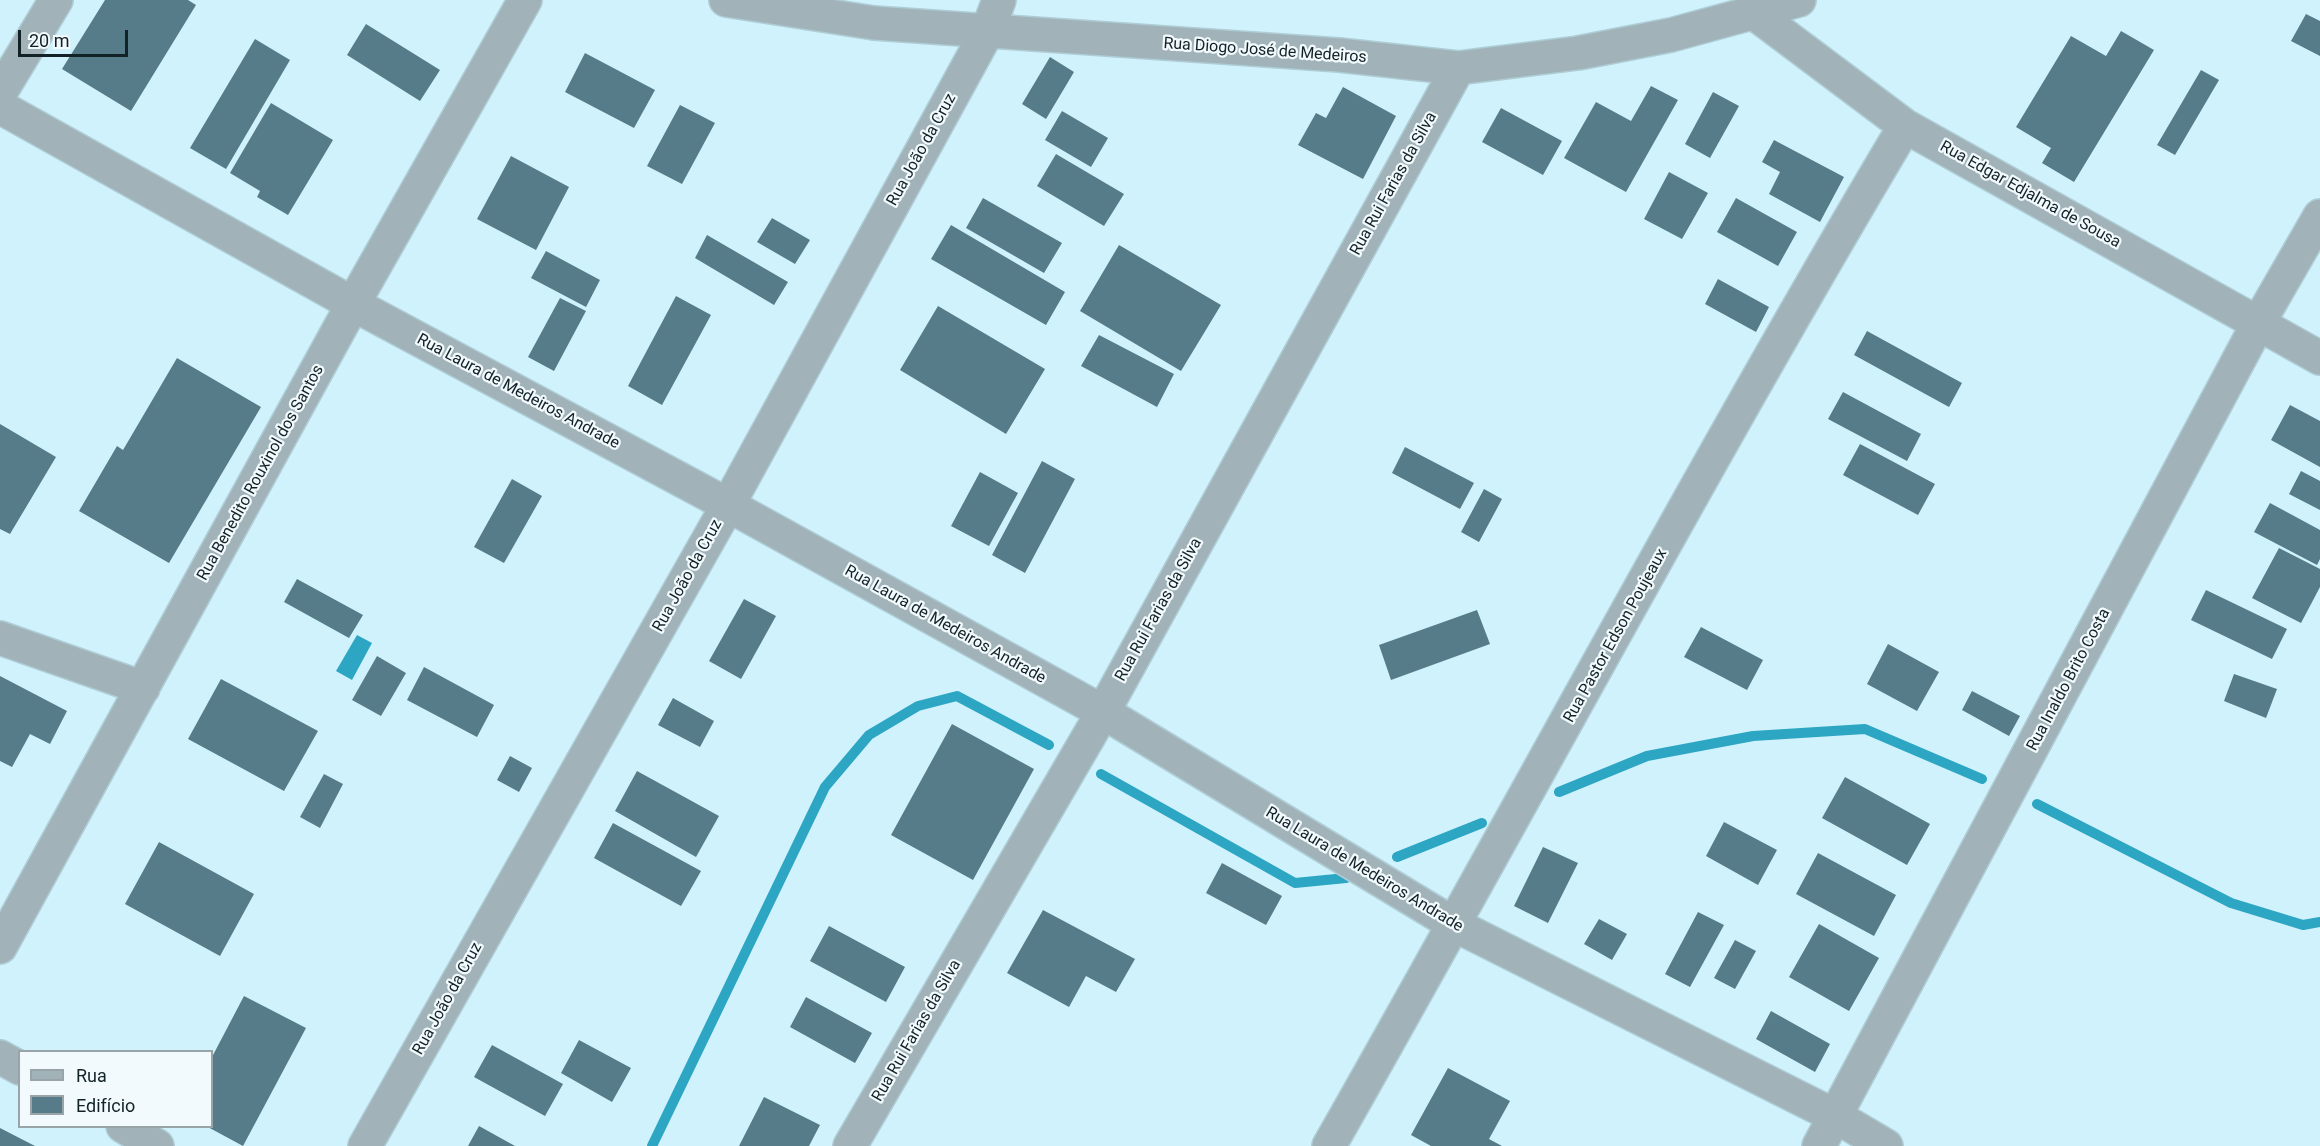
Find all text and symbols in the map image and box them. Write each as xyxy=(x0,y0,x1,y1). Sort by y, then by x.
scale bar xyxy=(21,18,130,56)
text: 20 m xyxy=(29,30,69,51)
street label: Rua Diogo José de Medeiros xyxy=(1163,34,1367,68)
street label: Rua João da Cruz xyxy=(883,91,961,209)
street label: Rua Rui Farias da Silva xyxy=(1347,109,1441,259)
street label: Rua Edgar Edjalma de Sousa xyxy=(1936,137,2124,253)
street label: Rua Laura de Medeiros Andrade xyxy=(413,330,623,454)
street label: Rua Benedito Rouxinol dos Santos xyxy=(194,362,328,584)
street label: Rua João da Cruz xyxy=(649,517,727,635)
street label: Rua Rui Farias da Silva xyxy=(1112,535,1206,685)
street label: Rua Pastor Edson Poujeaux xyxy=(1560,546,1672,726)
street label: Rua Laura de Medeiros Andrade xyxy=(841,562,1049,688)
street label: Rua Inaldo Brito Costa xyxy=(2023,606,2115,754)
street label: Rua Laura de Medeiros Andrade xyxy=(1262,803,1466,937)
street label: Rua João da Cruz xyxy=(409,940,487,1058)
street label: Rua Rui Farias da Silva xyxy=(869,957,965,1105)
legend xyxy=(18,1050,213,1128)
text: Rua xyxy=(76,1065,107,1086)
text: Edifício xyxy=(76,1095,135,1116)

